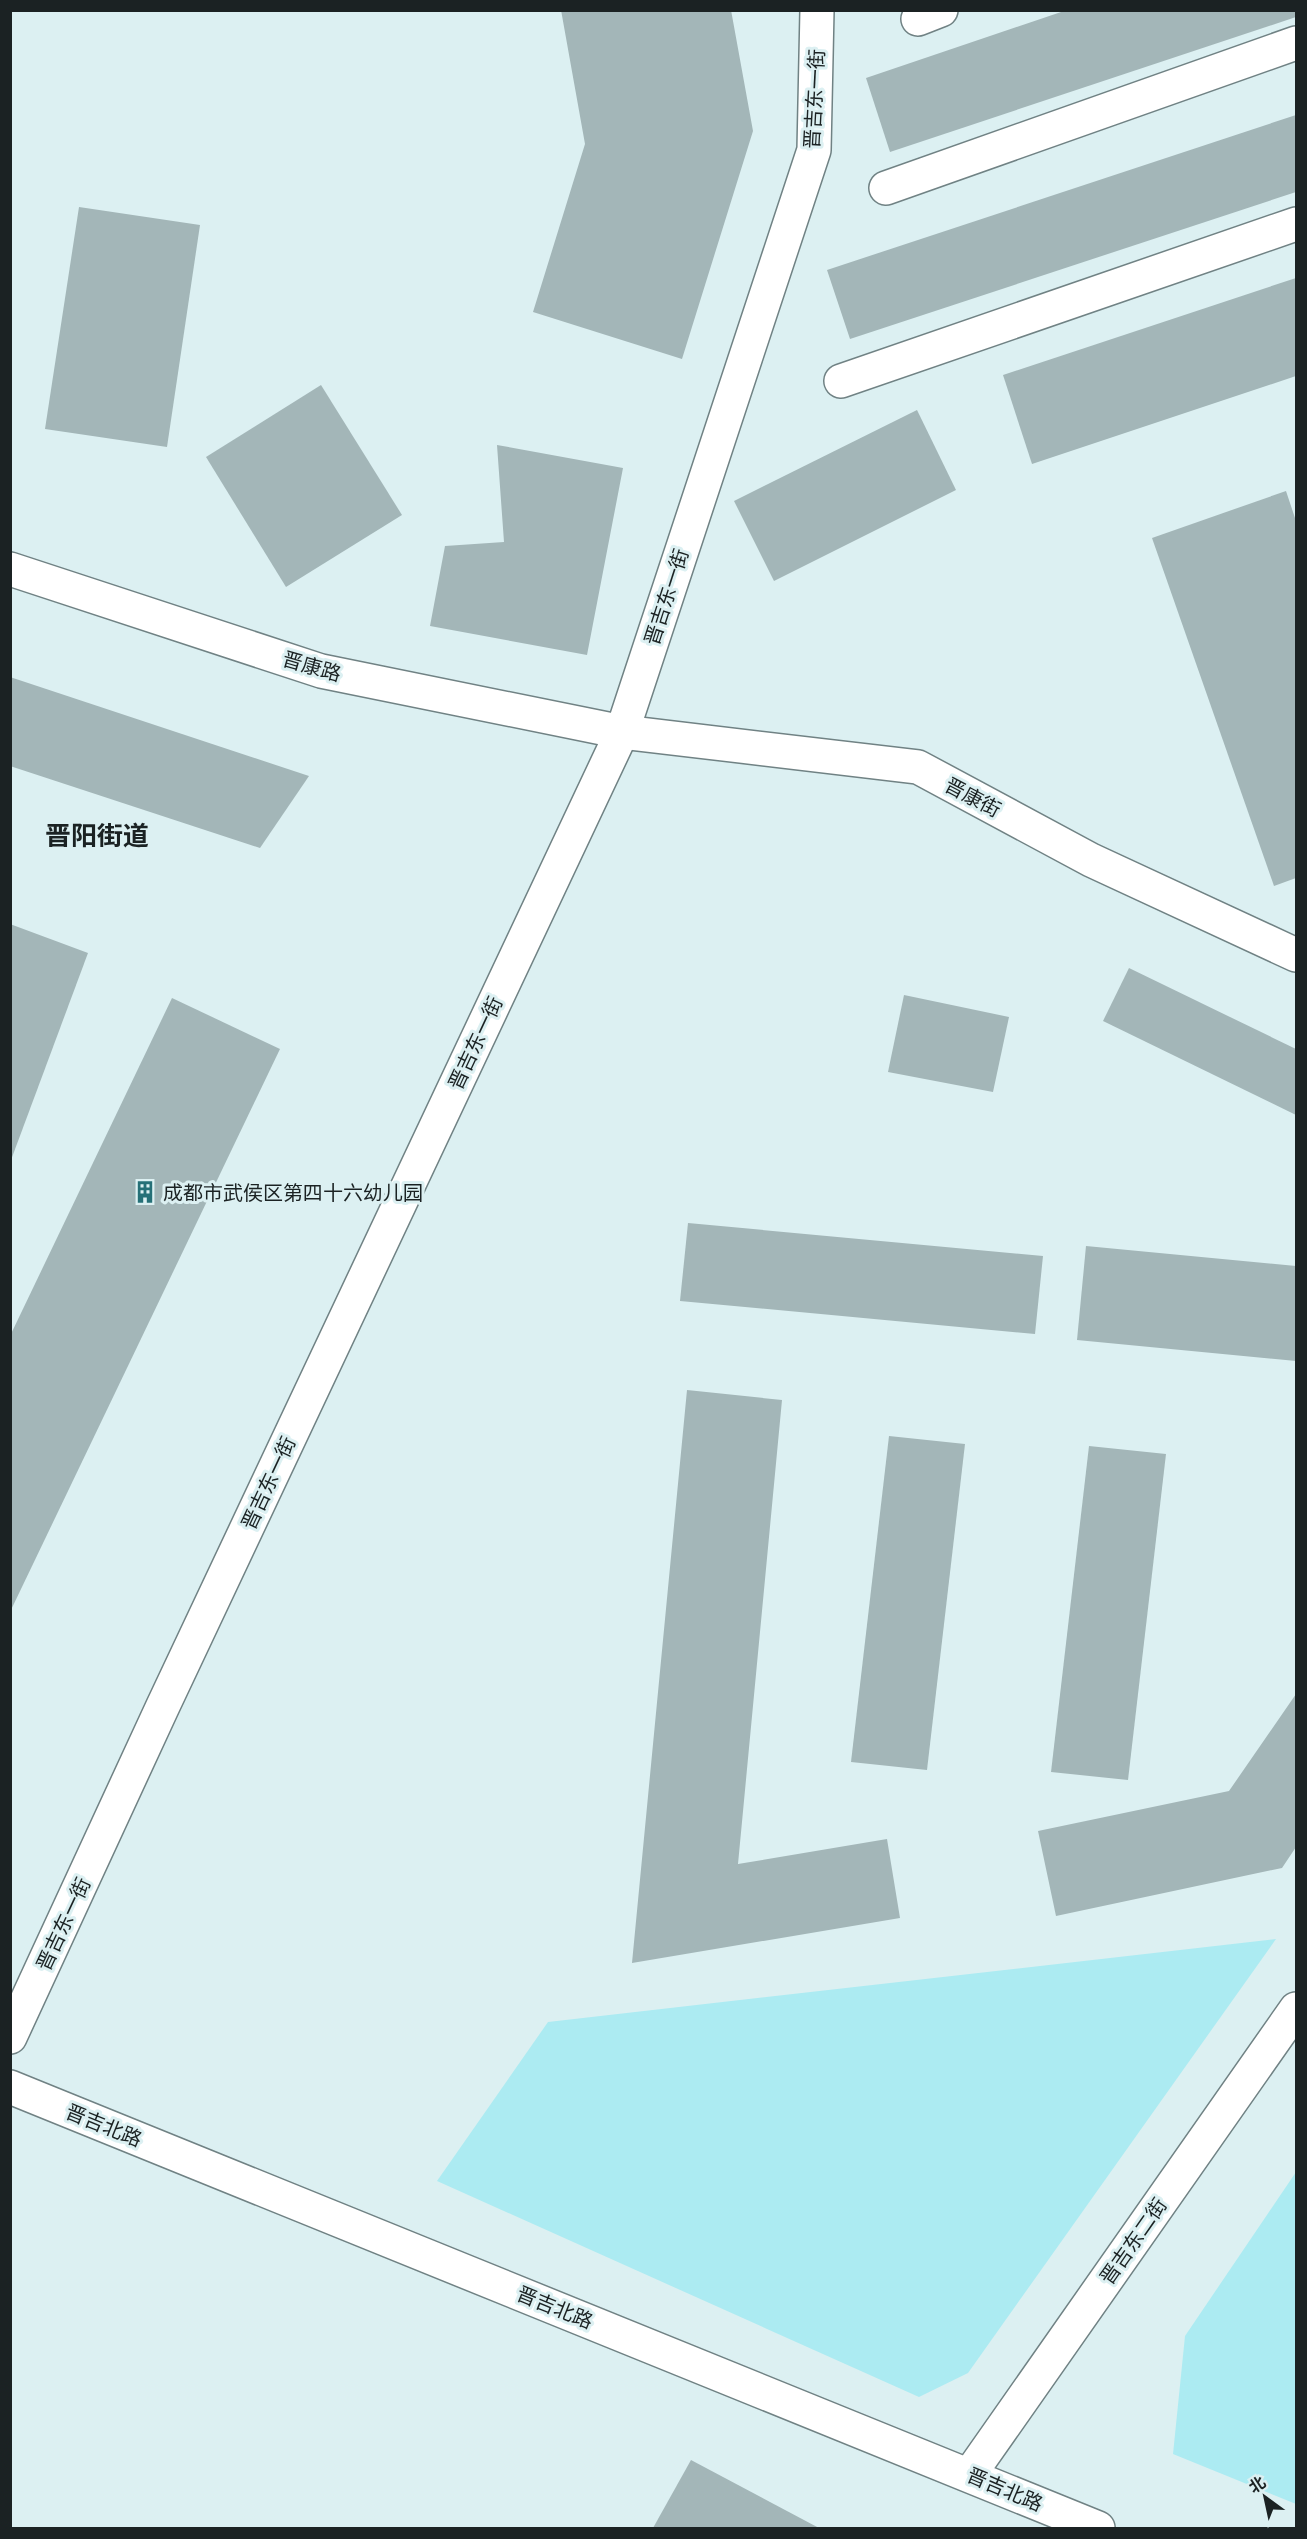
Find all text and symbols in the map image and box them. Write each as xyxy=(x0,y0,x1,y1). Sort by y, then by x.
street label: 晋吉东一街 xyxy=(798,48,830,150)
street label: 晋吉东一街 xyxy=(638,545,694,649)
street label: 晋康路 xyxy=(279,645,345,687)
street label: 晋康街 xyxy=(940,771,1006,823)
district label: 晋阳街道 xyxy=(45,817,149,853)
street label: 晋吉东一街 xyxy=(442,992,508,1094)
building icon: 成都市武侯区第四十六幼儿园 xyxy=(132,1179,158,1205)
place label: 成都市武侯区第四十六幼儿园 xyxy=(163,1179,423,1206)
street label: 晋吉东一街 xyxy=(235,1432,301,1534)
street label: 晋吉东一街 xyxy=(30,1873,96,1975)
street label: 晋吉北路 xyxy=(62,2097,146,2153)
street label: 晋吉东二街 xyxy=(1093,2192,1173,2290)
street label: 晋吉北路 xyxy=(513,2279,597,2335)
street label: 晋吉北路 xyxy=(963,2461,1047,2517)
north arrow xyxy=(1235,2467,1295,2527)
text: 北 xyxy=(1244,2471,1270,2498)

